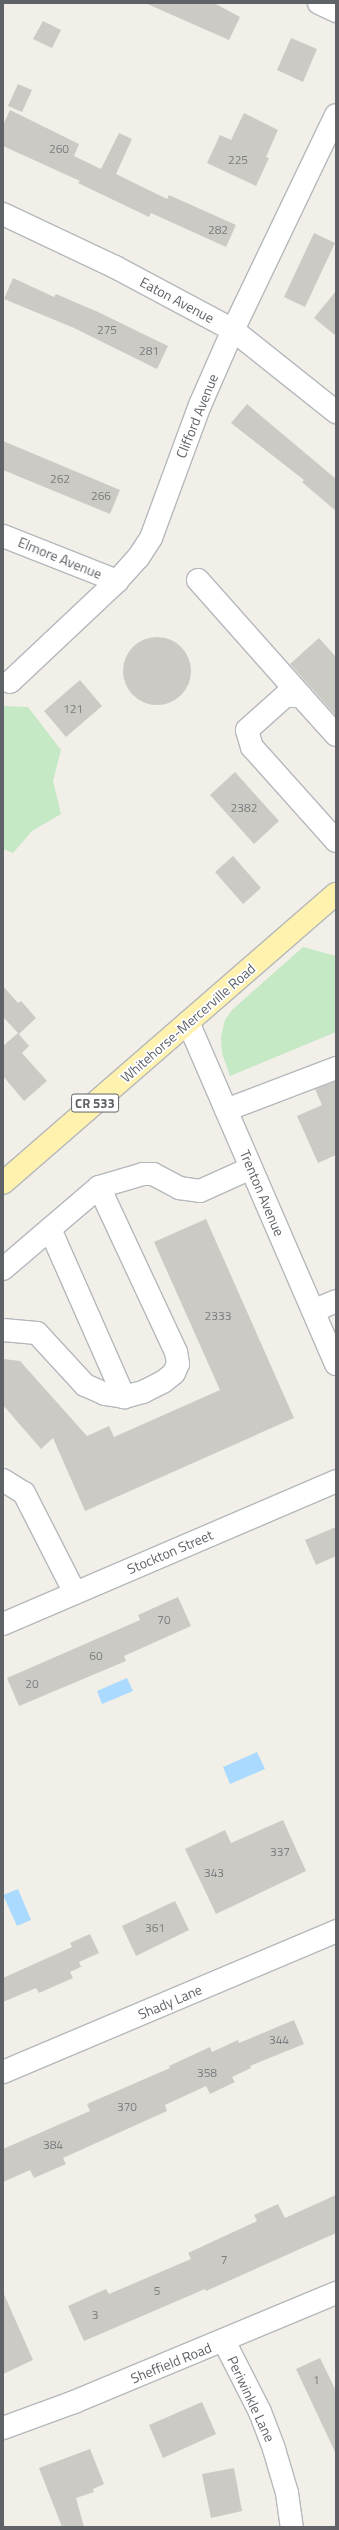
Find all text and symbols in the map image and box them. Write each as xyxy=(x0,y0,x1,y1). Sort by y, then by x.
house number: 260 xyxy=(49,142,69,156)
house number: 225 xyxy=(228,153,248,167)
house number: 282 xyxy=(208,223,228,237)
street label: Eaton Avenue xyxy=(137,273,217,327)
house number: 275 xyxy=(97,323,117,337)
house number: 281 xyxy=(139,344,159,358)
street label: Clifford Avenue xyxy=(172,371,222,461)
house number: 262 xyxy=(50,472,70,486)
house number: 266 xyxy=(91,489,111,503)
street label: Elmore Avenue xyxy=(16,534,104,582)
house number: 121 xyxy=(63,702,83,716)
house number: 2382 xyxy=(231,801,257,815)
street label: Whitehorse-Mercerville Road xyxy=(117,960,259,1086)
road number: CR 533 xyxy=(71,1092,119,1114)
street label: Trenton Avenue xyxy=(236,1147,288,1239)
house number: 2333 xyxy=(205,1309,231,1323)
street label: Stockton Street xyxy=(125,1526,215,1578)
house number: 70 xyxy=(157,1613,171,1627)
house number: 60 xyxy=(89,1649,103,1663)
house number: 20 xyxy=(25,1677,39,1691)
house number: 337 xyxy=(270,1845,290,1859)
house number: 343 xyxy=(204,1866,224,1880)
house number: 361 xyxy=(145,1921,165,1935)
street label: Shady Lane xyxy=(136,1981,204,2023)
house number: 344 xyxy=(269,2033,289,2047)
house number: 358 xyxy=(197,2066,217,2080)
house number: 370 xyxy=(117,2100,137,2114)
house number: 384 xyxy=(43,2138,63,2152)
house number: 7 xyxy=(221,2253,227,2267)
house number: 5 xyxy=(154,2284,160,2298)
house number: 3 xyxy=(92,2308,98,2322)
street label: Sheffield Road xyxy=(128,2339,214,2387)
street label: Periwinkle Lane xyxy=(224,2353,278,2445)
house number: 1 xyxy=(313,2373,319,2387)

